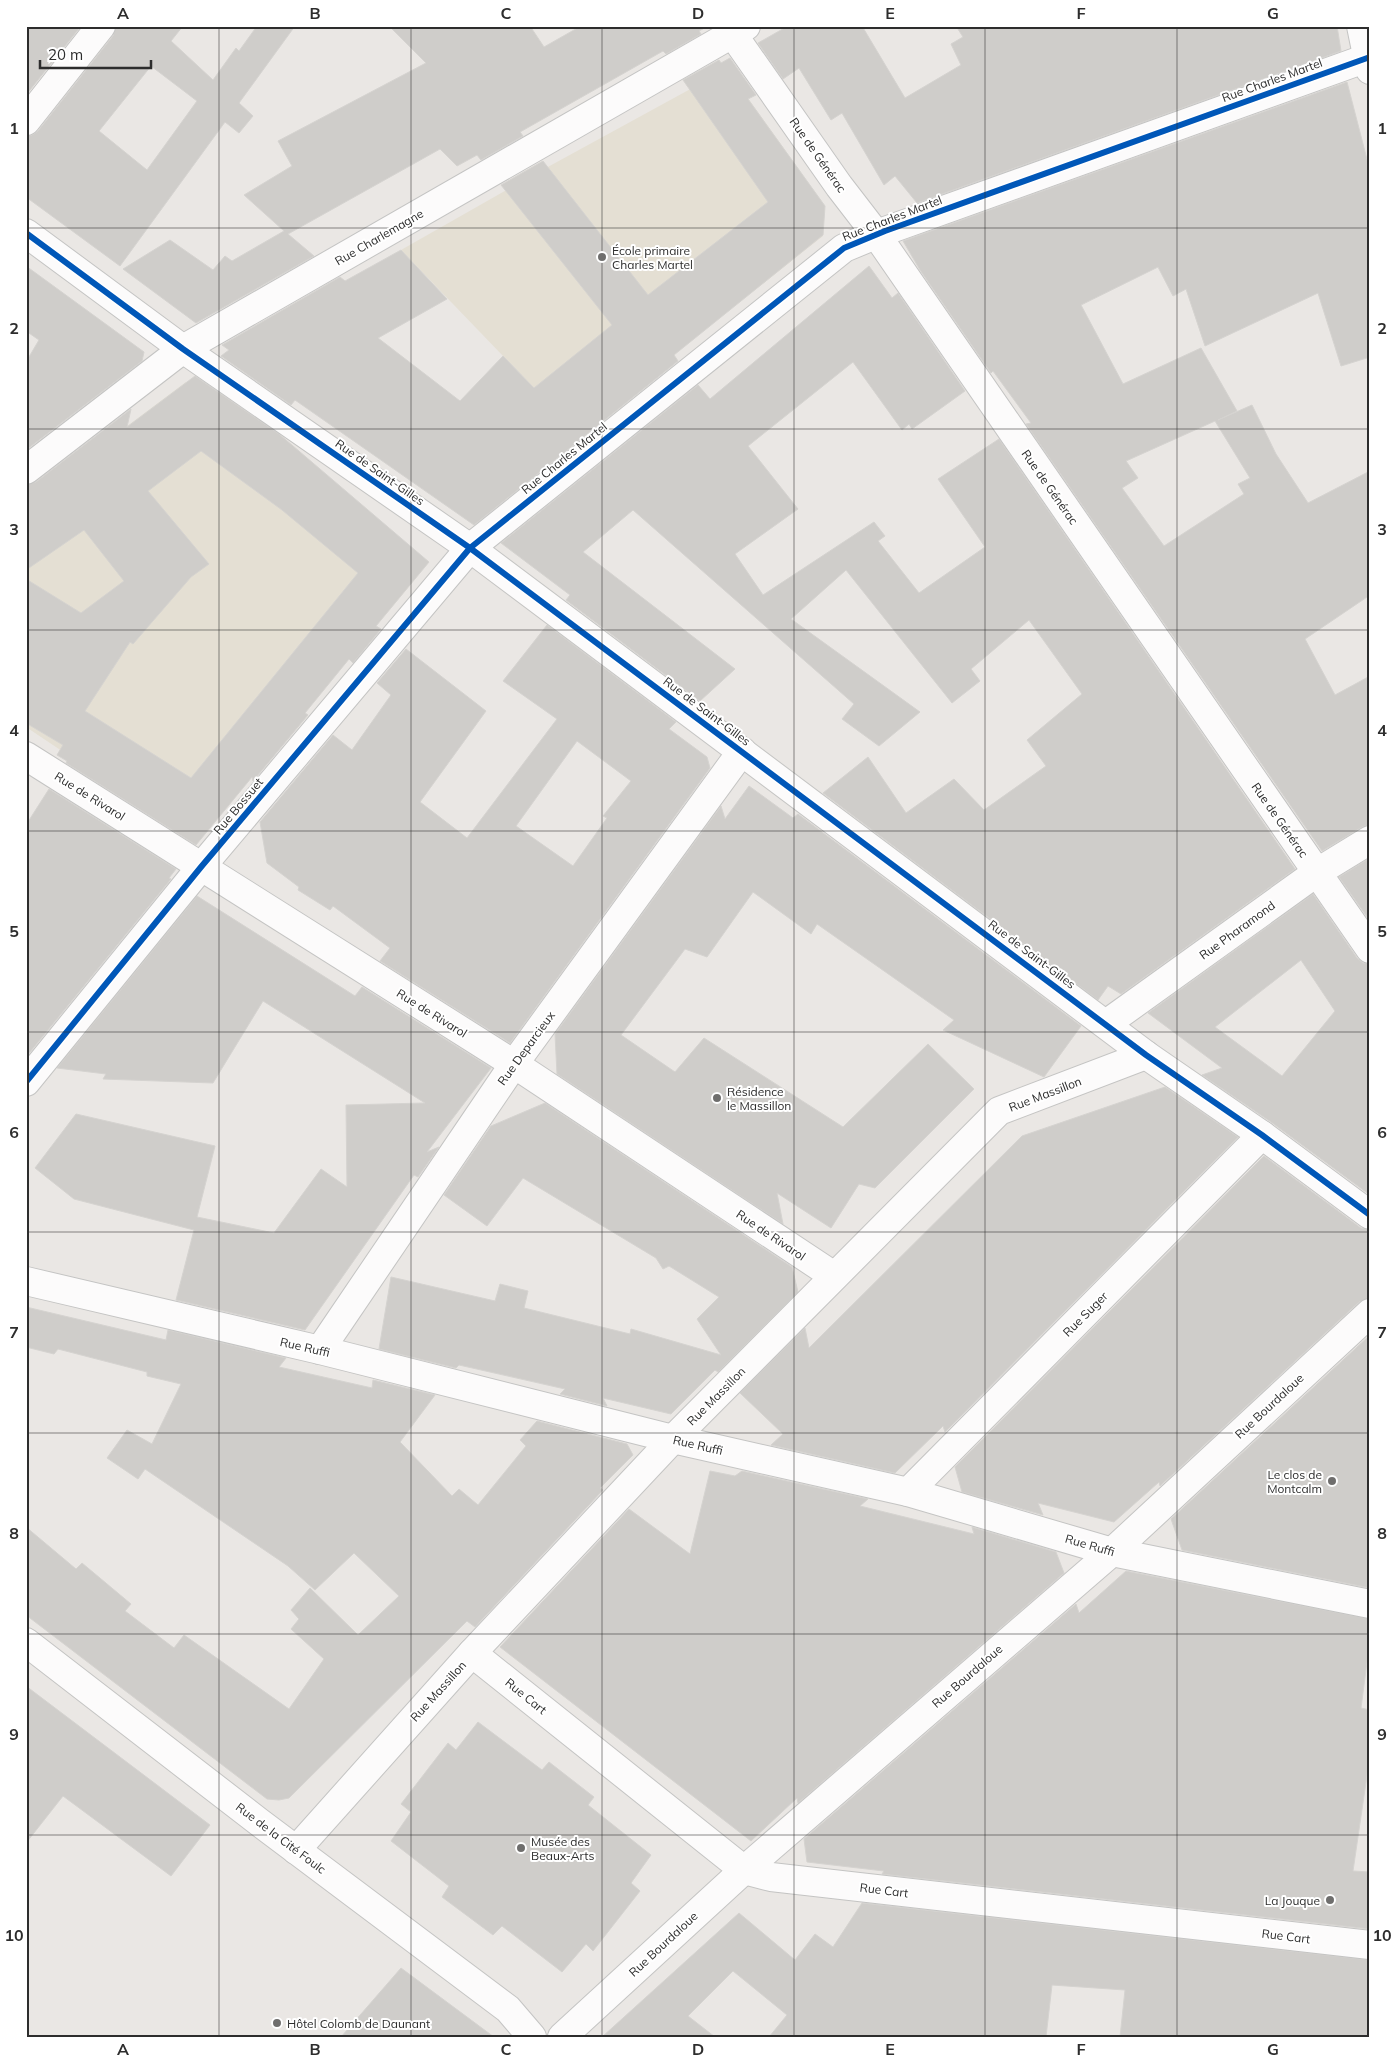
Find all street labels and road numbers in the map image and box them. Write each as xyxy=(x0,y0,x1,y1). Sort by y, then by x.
street label: Rue Charles Martel xyxy=(1220,55,1324,105)
street label: Rue de Générac xyxy=(787,115,849,195)
street label: Rue Charles Martel xyxy=(840,192,944,244)
street label: Rue Charlemagne xyxy=(332,206,426,268)
street label: Rue Charles Martel xyxy=(518,419,610,497)
street label: Rue de Saint-Gilles xyxy=(333,436,427,508)
street label: Rue de Générac xyxy=(1019,447,1081,527)
street label: Rue de Saint-Gilles xyxy=(660,673,754,749)
street label: Rue de Rivarol xyxy=(52,768,128,824)
street label: Rue Bossuet xyxy=(210,775,266,837)
street label: Rue de Générac xyxy=(1249,780,1311,860)
street label: Rue Pharamond xyxy=(1196,897,1278,963)
street label: Rue de Saint-Gilles xyxy=(985,916,1079,992)
street label: Rue de Rivarol xyxy=(394,985,470,1041)
street label: Rue Deparcieux xyxy=(494,1008,558,1088)
street label: Rue Massillon xyxy=(1006,1073,1084,1115)
street label: Rue de Rivarol xyxy=(733,1206,809,1264)
street label: Rue Suger xyxy=(1059,1288,1111,1340)
street label: Rue Ruffi xyxy=(279,1334,332,1360)
street label: Rue Massillon xyxy=(684,1364,748,1428)
street label: Rue Bourdaloue xyxy=(1231,1370,1307,1442)
street label: Rue Ruffi xyxy=(672,1432,725,1458)
street label: Rue Ruffi xyxy=(1063,1531,1117,1559)
street label: Rue Bourdaloue xyxy=(929,1641,1005,1711)
street label: Rue Massillon xyxy=(407,1657,469,1725)
street label: Rue Cart xyxy=(502,1675,550,1717)
street label: Rue de la Cité Foulc xyxy=(233,1799,329,1877)
street label: Rue Cart xyxy=(859,1880,909,1900)
street label: Rue Bourdaloue xyxy=(625,1908,701,1980)
street label: Rue Cart xyxy=(1261,1926,1311,1946)

